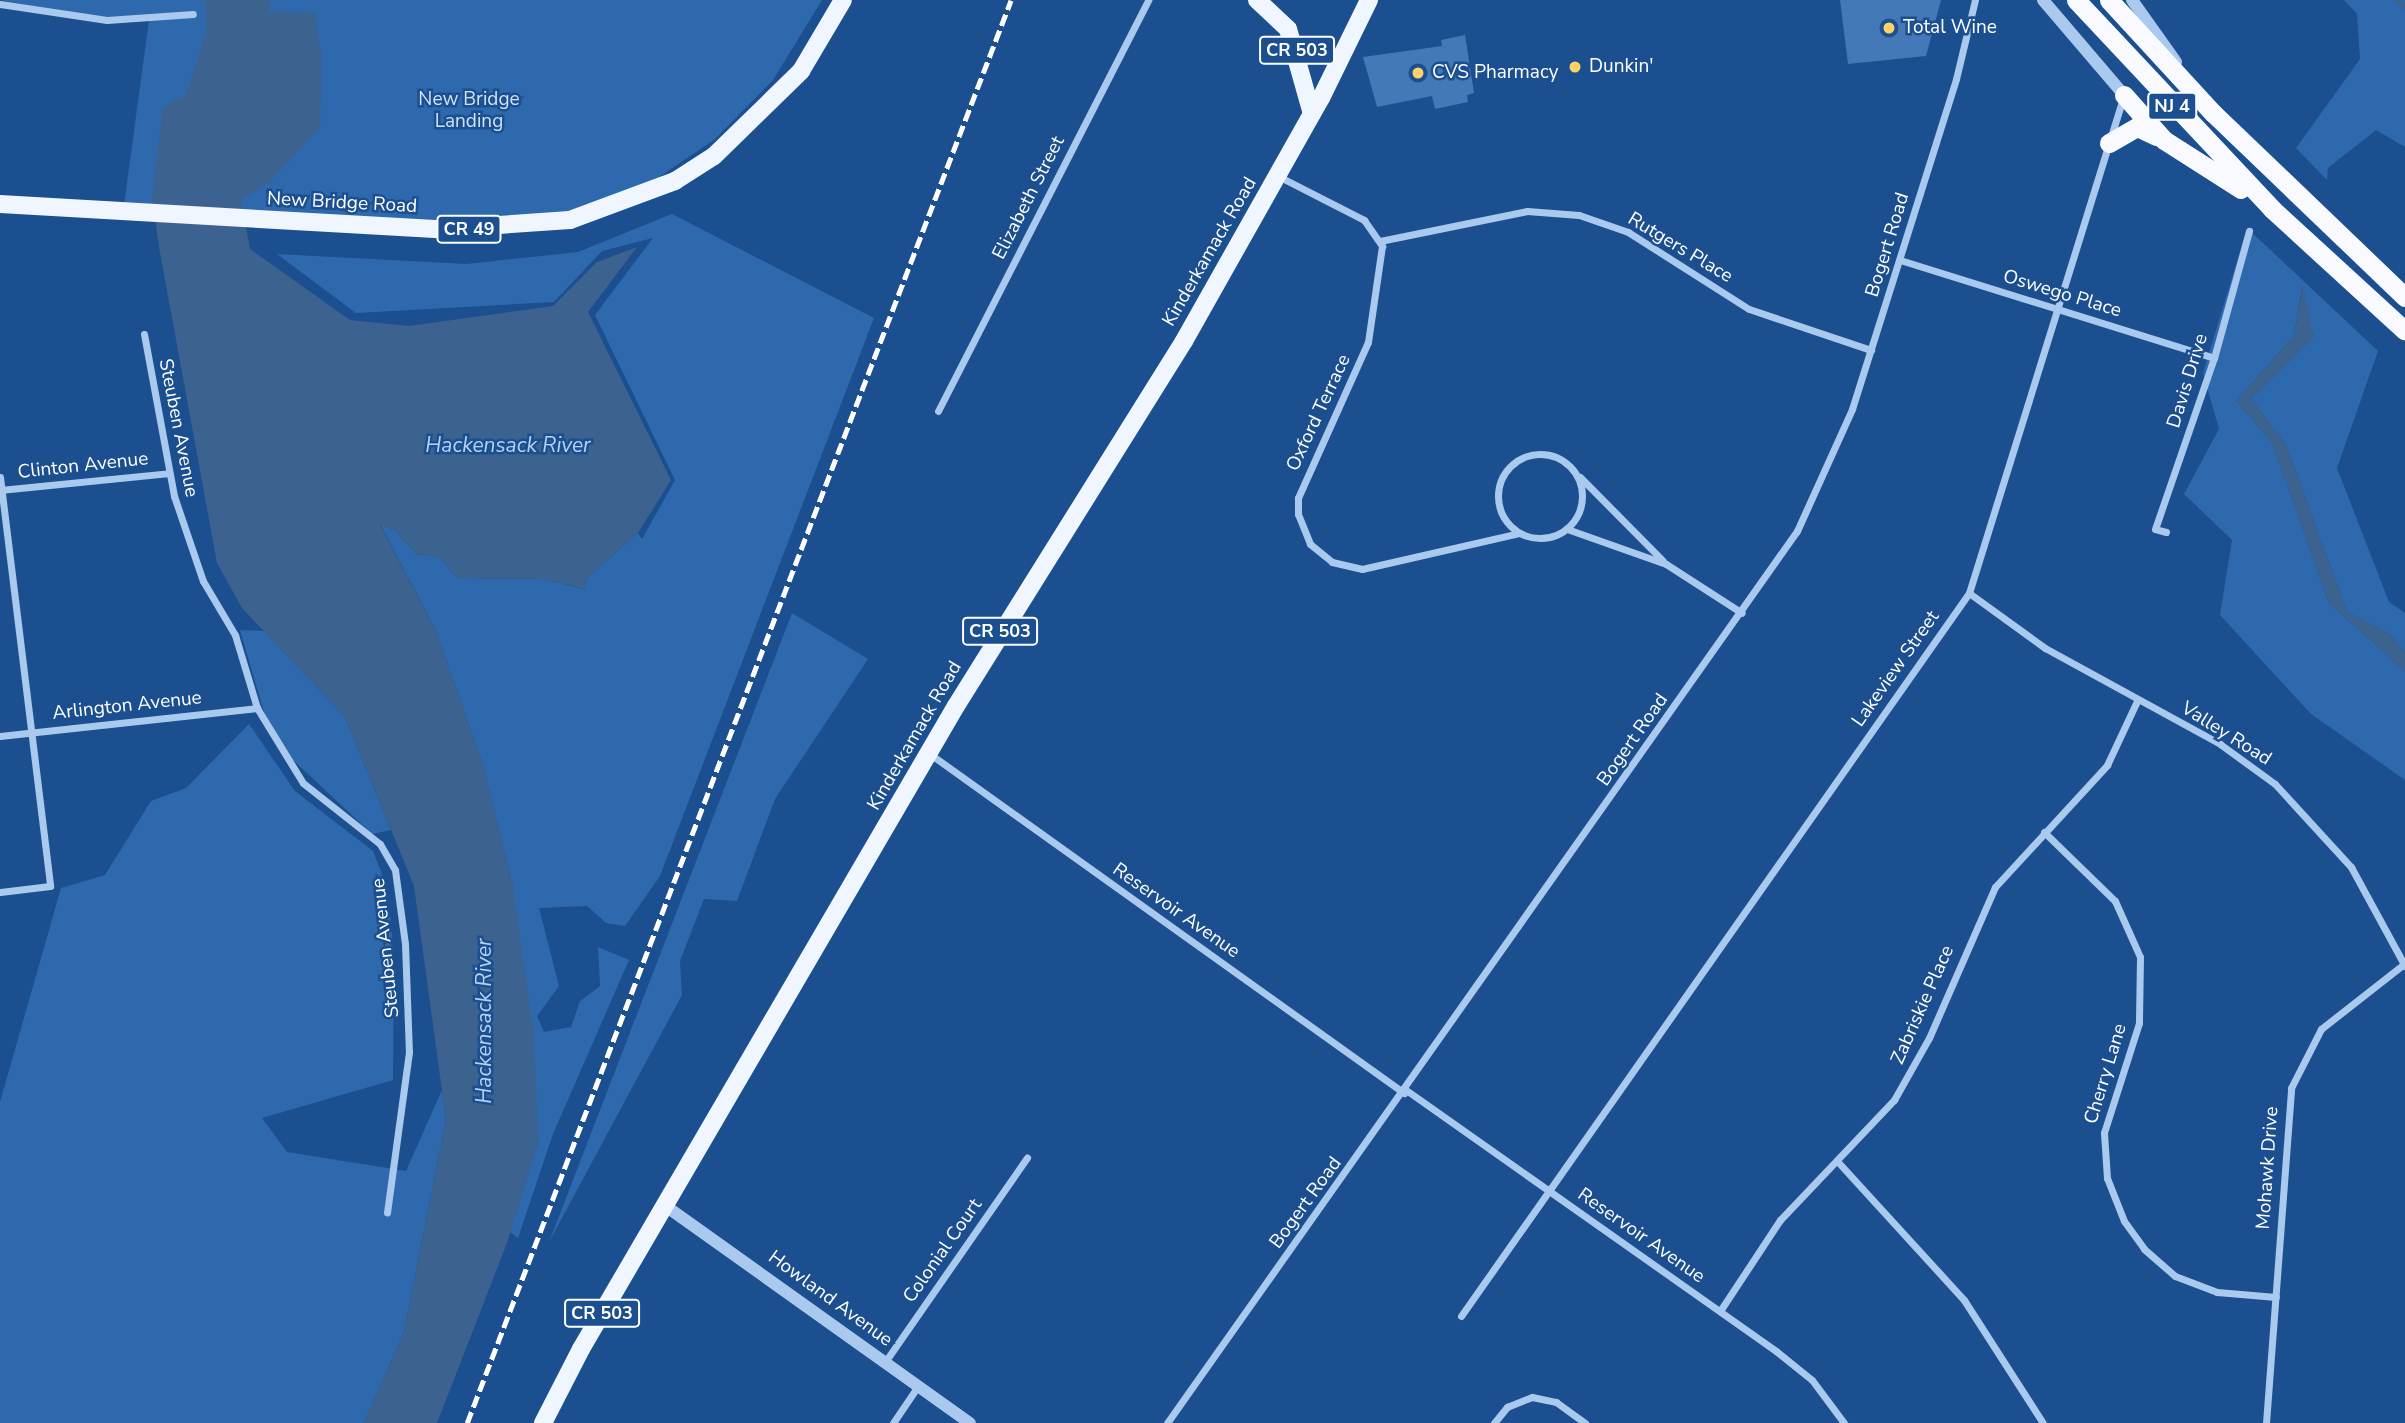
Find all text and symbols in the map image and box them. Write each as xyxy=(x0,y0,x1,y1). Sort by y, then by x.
place label: Total Wine xyxy=(1903,17,1997,39)
marker: Total Wine xyxy=(1881,20,1897,36)
road number: CR 503 xyxy=(1258,36,1336,64)
place label: Dunkin' xyxy=(1589,56,1653,78)
marker: Dunkin' xyxy=(1567,59,1583,75)
place label: CVS Pharmacy xyxy=(1432,62,1559,84)
marker: CVS Pharmacy xyxy=(1410,65,1426,81)
park label: New Bridge Landing xyxy=(418,89,520,133)
road number: NJ 4 xyxy=(2146,92,2198,120)
street label: Elizabeth Street xyxy=(988,133,1070,263)
street label: Kinderkamack Road xyxy=(1158,173,1262,331)
street label: New Bridge Road xyxy=(266,188,418,218)
street label: Bogert Road xyxy=(1861,190,1915,300)
street label: Rutgers Place xyxy=(1623,208,1737,288)
road number: CR 49 xyxy=(436,214,502,244)
street label: Oswego Place xyxy=(2000,265,2124,323)
street label: Davis Drive xyxy=(2163,331,2213,431)
street label: Oxford Terrace xyxy=(1282,351,1356,475)
street label: Steuben Avenue xyxy=(153,357,203,499)
water label: Hackensack River xyxy=(425,432,591,458)
street label: Clinton Avenue xyxy=(17,448,149,484)
street label: Lakeview Street xyxy=(1848,607,1944,731)
road number: CR 503 xyxy=(962,616,1038,646)
street label: Kinderkamack Road xyxy=(863,657,967,815)
street label: Arlington Avenue xyxy=(51,687,203,725)
street label: Bogert Road xyxy=(1593,689,1673,791)
street label: Valley Road xyxy=(2177,697,2275,771)
street label: Reservoir Avenue xyxy=(1108,859,1244,963)
street label: Steuben Avenue xyxy=(367,877,405,1019)
water label: Hackensack River xyxy=(471,938,497,1104)
street label: Zabriskie Place xyxy=(1887,942,1959,1068)
street label: Cherry Lane xyxy=(2080,1021,2132,1127)
street label: Mohawk Drive xyxy=(2252,1106,2284,1230)
street label: Bogert Road xyxy=(1265,1153,1347,1253)
street label: Reservoir Avenue xyxy=(1573,1184,1709,1288)
street label: Colonial Court xyxy=(899,1195,987,1307)
street label: Howland Avenue xyxy=(763,1246,897,1352)
road number: CR 503 xyxy=(564,1298,640,1328)

